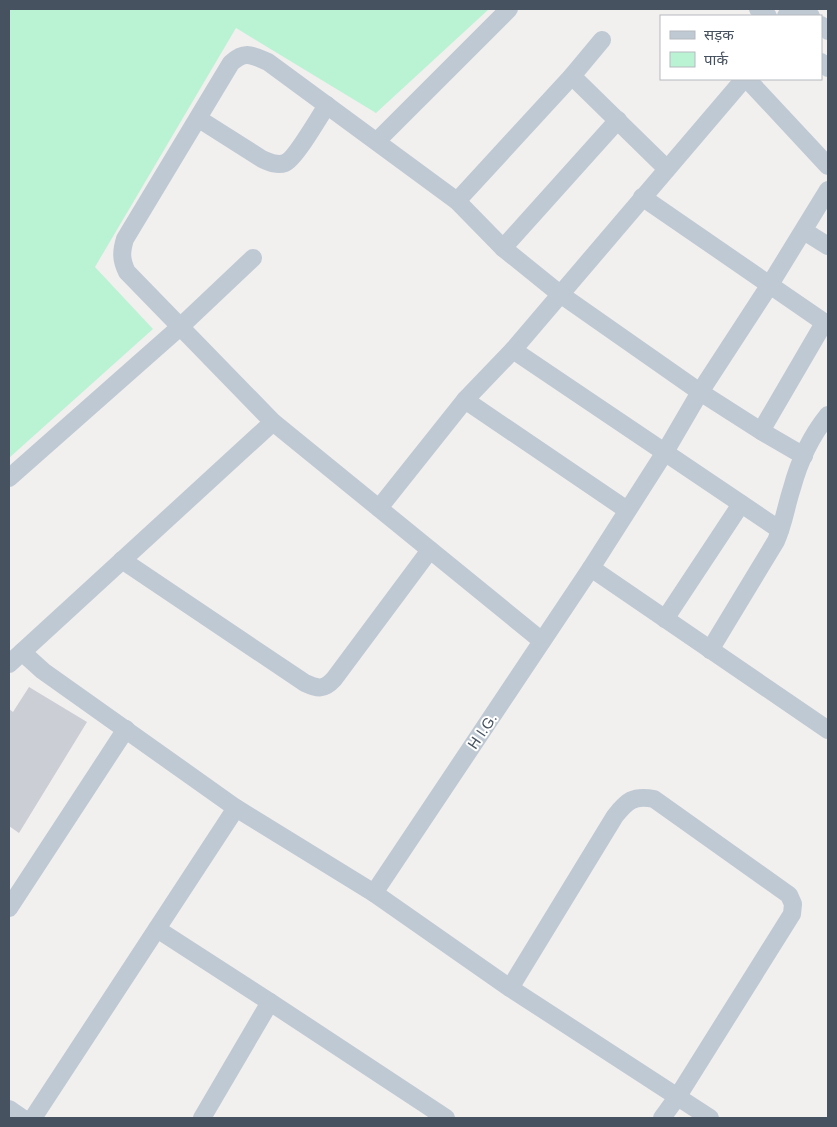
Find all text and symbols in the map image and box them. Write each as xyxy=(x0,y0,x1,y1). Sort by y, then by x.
legend xyxy=(660,15,822,80)
text: सड़क xyxy=(704,26,734,43)
text: पार्क xyxy=(704,51,728,68)
street label: H I.G. xyxy=(464,710,500,752)

